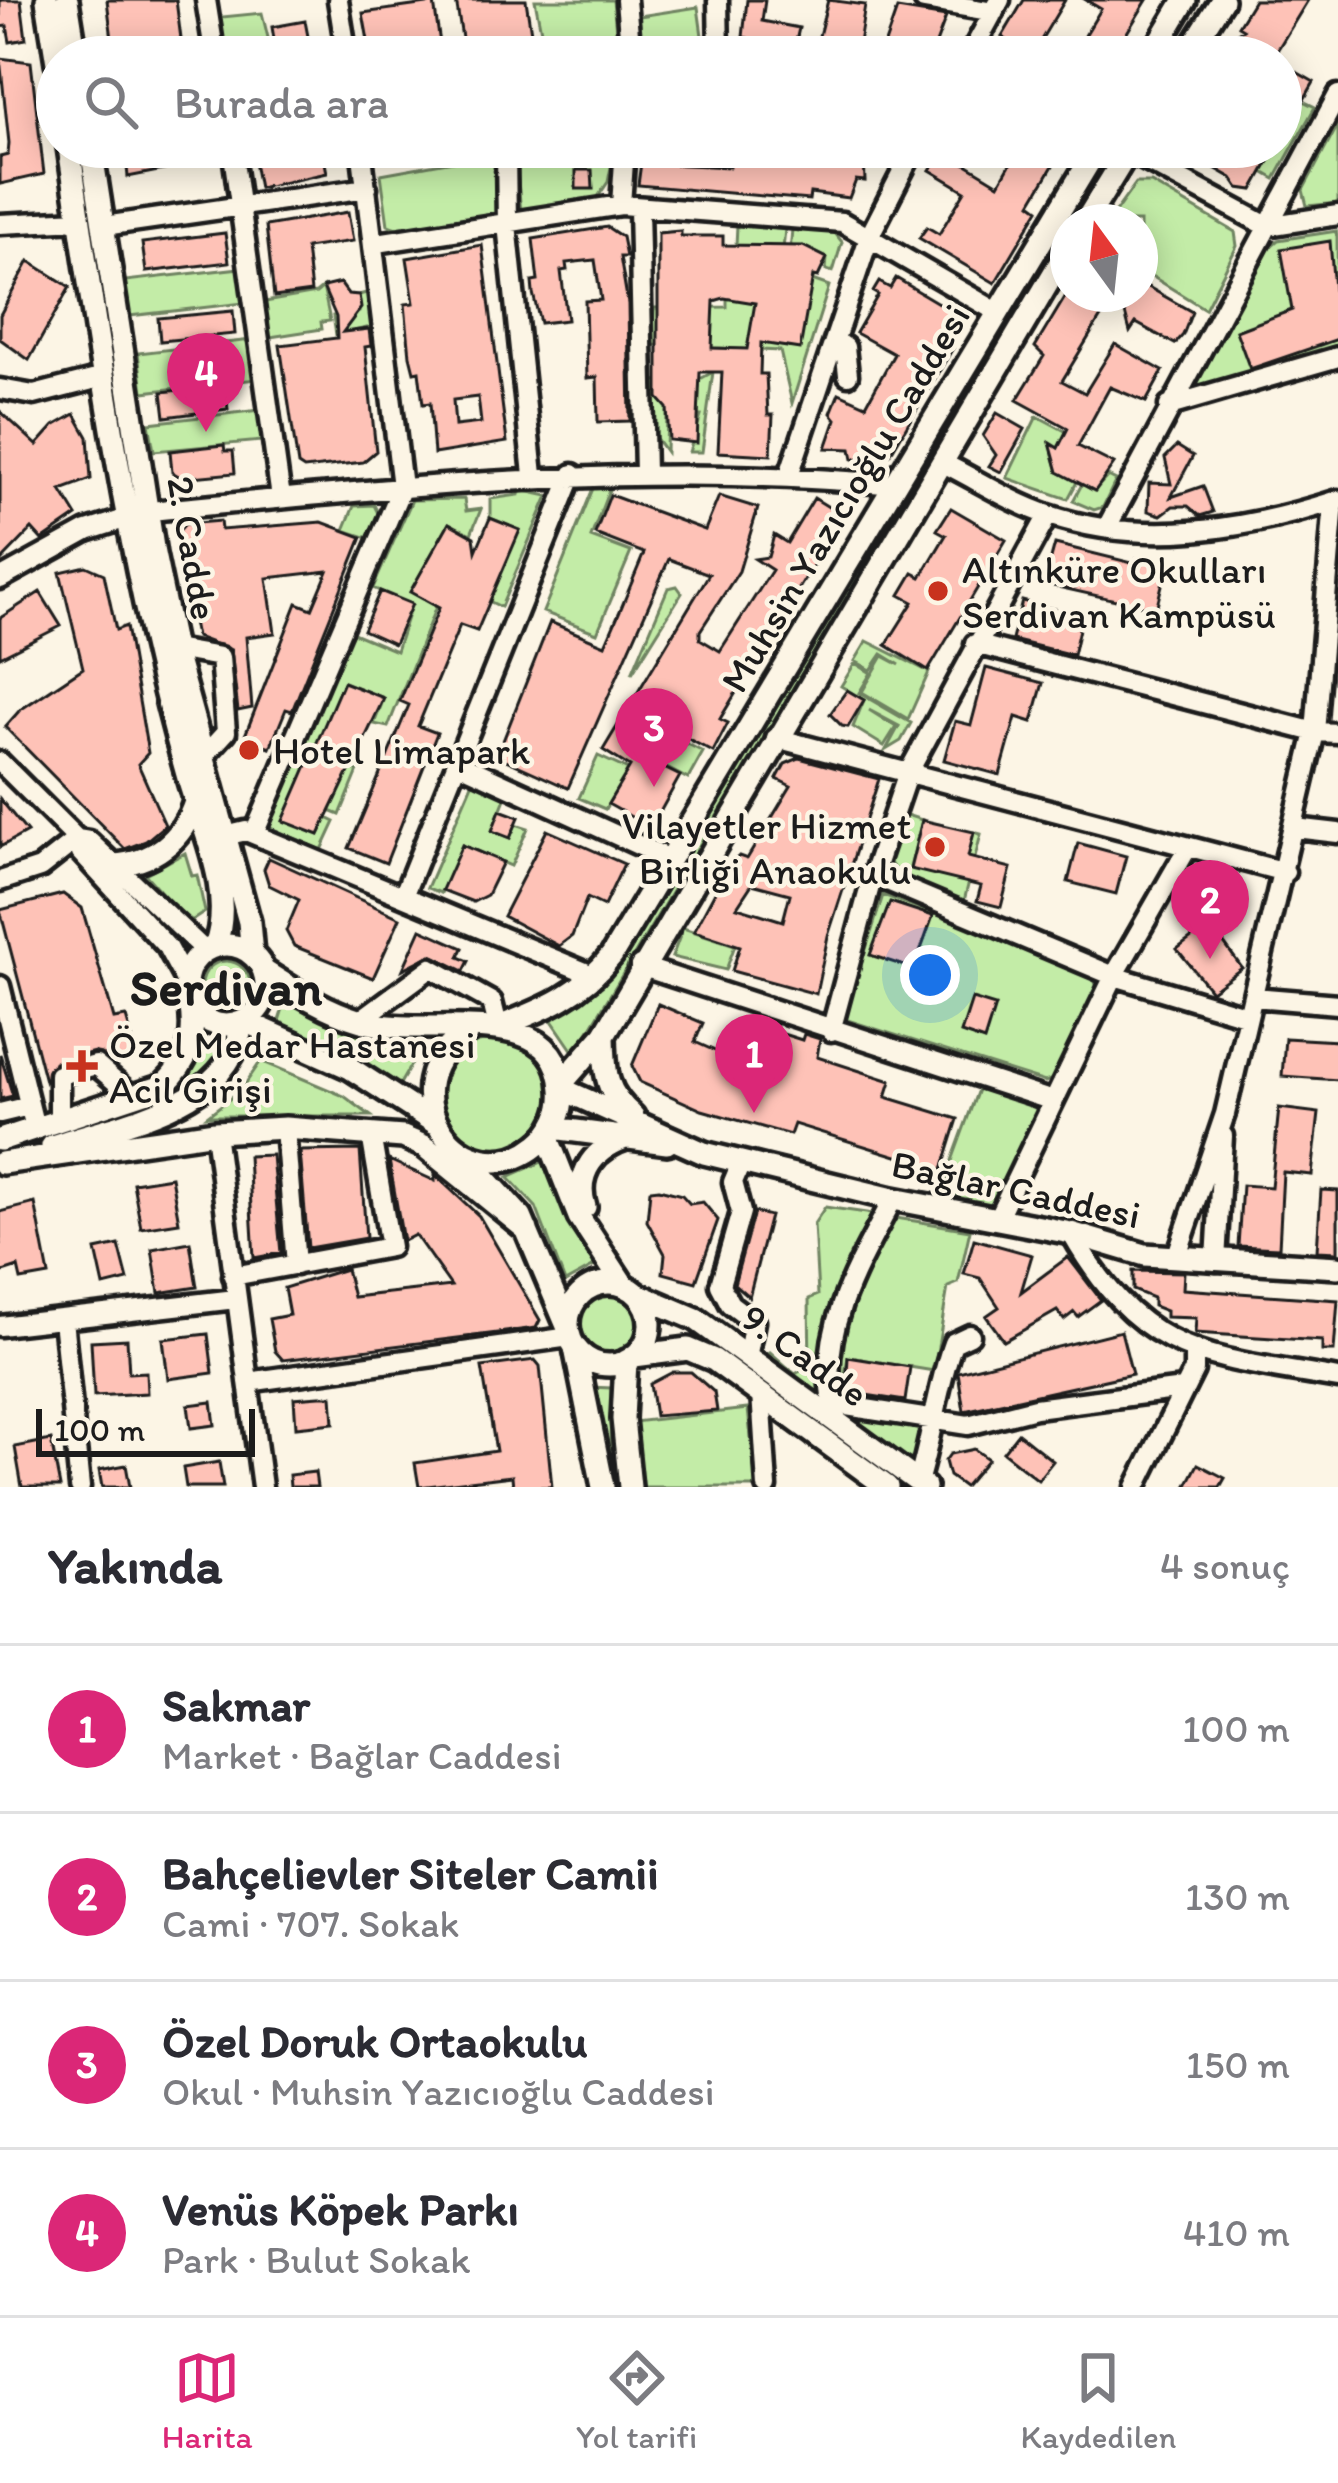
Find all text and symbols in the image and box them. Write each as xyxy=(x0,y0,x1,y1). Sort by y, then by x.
search box xyxy=(36,36,1302,168)
icon: search xyxy=(78,69,144,135)
text: Burada ara xyxy=(174,75,389,129)
north arrow xyxy=(1050,204,1158,312)
street label: Muhsin Yazıcıoğlu Caddesi xyxy=(710,295,980,701)
pin: 4 xyxy=(167,333,245,432)
street label: 2. Cadde xyxy=(157,472,229,624)
place label: Altınküre Okulları Serdivan Kampüsü xyxy=(962,546,1276,638)
marker: Altınküre Okulları Serdivan Kampüsü xyxy=(925,578,951,604)
pin: 3 xyxy=(615,688,693,787)
place label: Hotel Limapark xyxy=(273,727,530,774)
marker: Hotel Limapark xyxy=(236,737,262,763)
place label: Vilayetler Hizmet Birliği Anaokulu xyxy=(622,802,911,894)
marker: Vilayetler Hizmet Birliği Anaokulu xyxy=(922,834,948,860)
pin: 2 xyxy=(1171,860,1249,959)
your location xyxy=(900,945,960,1005)
district label: Serdivan xyxy=(130,957,322,1018)
pin: 1 xyxy=(715,1014,793,1113)
place label: Özel Medar Hastanesi Acil Girişi xyxy=(109,1021,475,1113)
marker: Özel Medar Hastanesi Acil Girişi xyxy=(66,1050,98,1082)
street label: Bağlar Caddesi xyxy=(887,1140,1145,1238)
street label: 9. Cadde xyxy=(732,1293,878,1417)
scale bar xyxy=(36,1403,255,1456)
text: 100 m xyxy=(54,1410,145,1449)
text: Yakında xyxy=(48,1535,222,1596)
text: 4 sonuç xyxy=(1160,1542,1290,1589)
text: Sakmar xyxy=(162,1678,310,1732)
text: 1 xyxy=(78,1705,96,1752)
text: 100 m xyxy=(1182,1705,1290,1752)
text: Market · Bağlar Caddesi xyxy=(162,1732,561,1779)
text: Bahçelievler Siteler Camii xyxy=(162,1846,658,1900)
text: 2 xyxy=(77,1873,97,1920)
text: 130 m xyxy=(1185,1873,1290,1920)
text: Cami · 707. Sokak xyxy=(162,1900,459,1947)
text: Özel Doruk Ortaokulu xyxy=(162,2014,587,2068)
text: 3 xyxy=(76,2041,98,2088)
text: 150 m xyxy=(1186,2041,1290,2088)
text: Okul · Muhsin Yazıcıoğlu Caddesi xyxy=(162,2068,715,2115)
text: Venüs Köpek Parkı xyxy=(162,2182,519,2236)
text: 4 xyxy=(75,2209,99,2256)
text: 410 m xyxy=(1183,2209,1290,2256)
text: Park · Bulut Sokak xyxy=(162,2236,470,2283)
tab: Harita xyxy=(162,2345,253,2456)
tab: Yol tarifi xyxy=(576,2345,697,2456)
tab: Kaydedilen xyxy=(1021,2345,1176,2456)

